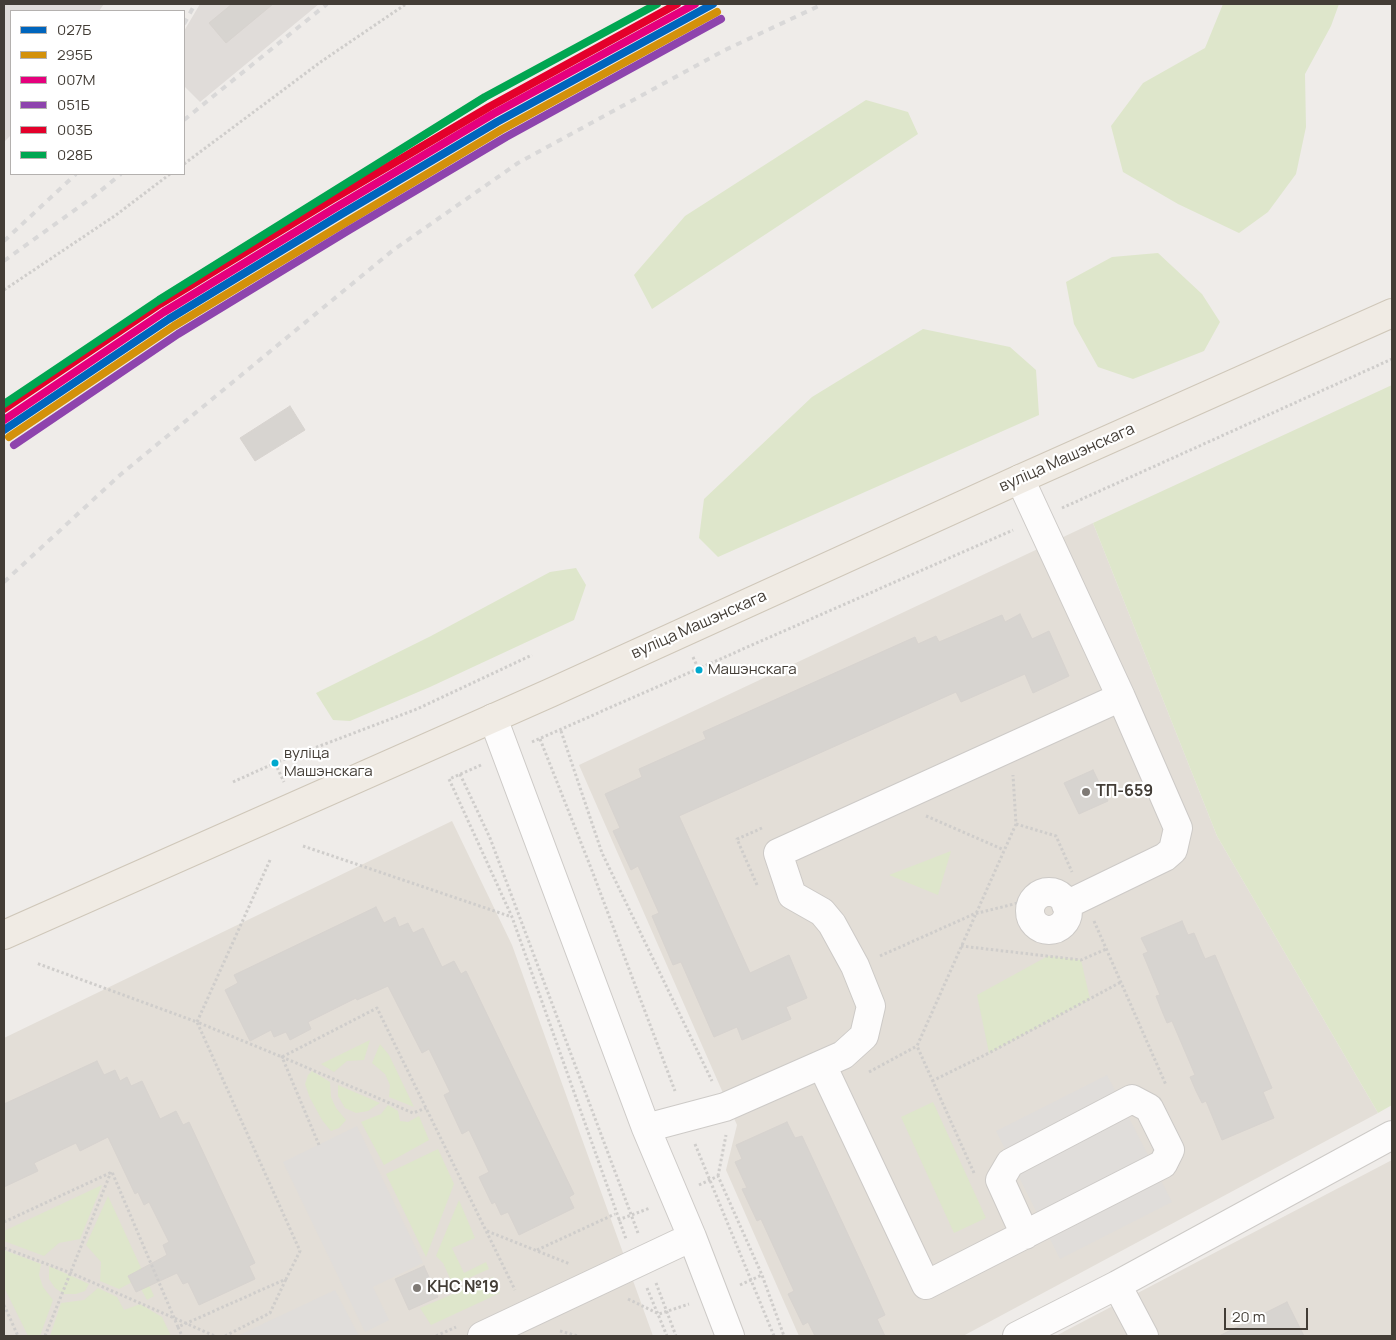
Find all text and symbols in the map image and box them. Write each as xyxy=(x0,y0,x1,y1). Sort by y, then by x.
legend xyxy=(10,10,185,175)
text: 027Б xyxy=(57,19,91,40)
text: 295Б xyxy=(57,44,93,65)
text: 007М xyxy=(57,69,95,90)
text: 051Б xyxy=(57,94,90,115)
text: 003Б xyxy=(57,119,93,140)
text: 028Б xyxy=(57,144,92,165)
street label: вуліца Машэнскага xyxy=(996,420,1138,496)
street label: вуліца Машэнскага xyxy=(628,587,770,663)
place label: Машэнскага xyxy=(708,661,797,679)
marker: Машэнскага xyxy=(694,665,704,675)
place label: вуліца Машэнскага xyxy=(284,745,373,780)
marker: вуліца Машэнскага xyxy=(270,758,280,768)
place label: ТП-659 xyxy=(1096,782,1153,802)
marker: ТП-659 xyxy=(1080,786,1092,798)
place label: КНС №19 xyxy=(427,1278,499,1298)
marker: КНС №19 xyxy=(411,1282,423,1294)
scale bar xyxy=(1226,1298,1310,1330)
text: 20 m xyxy=(1232,1306,1265,1327)

